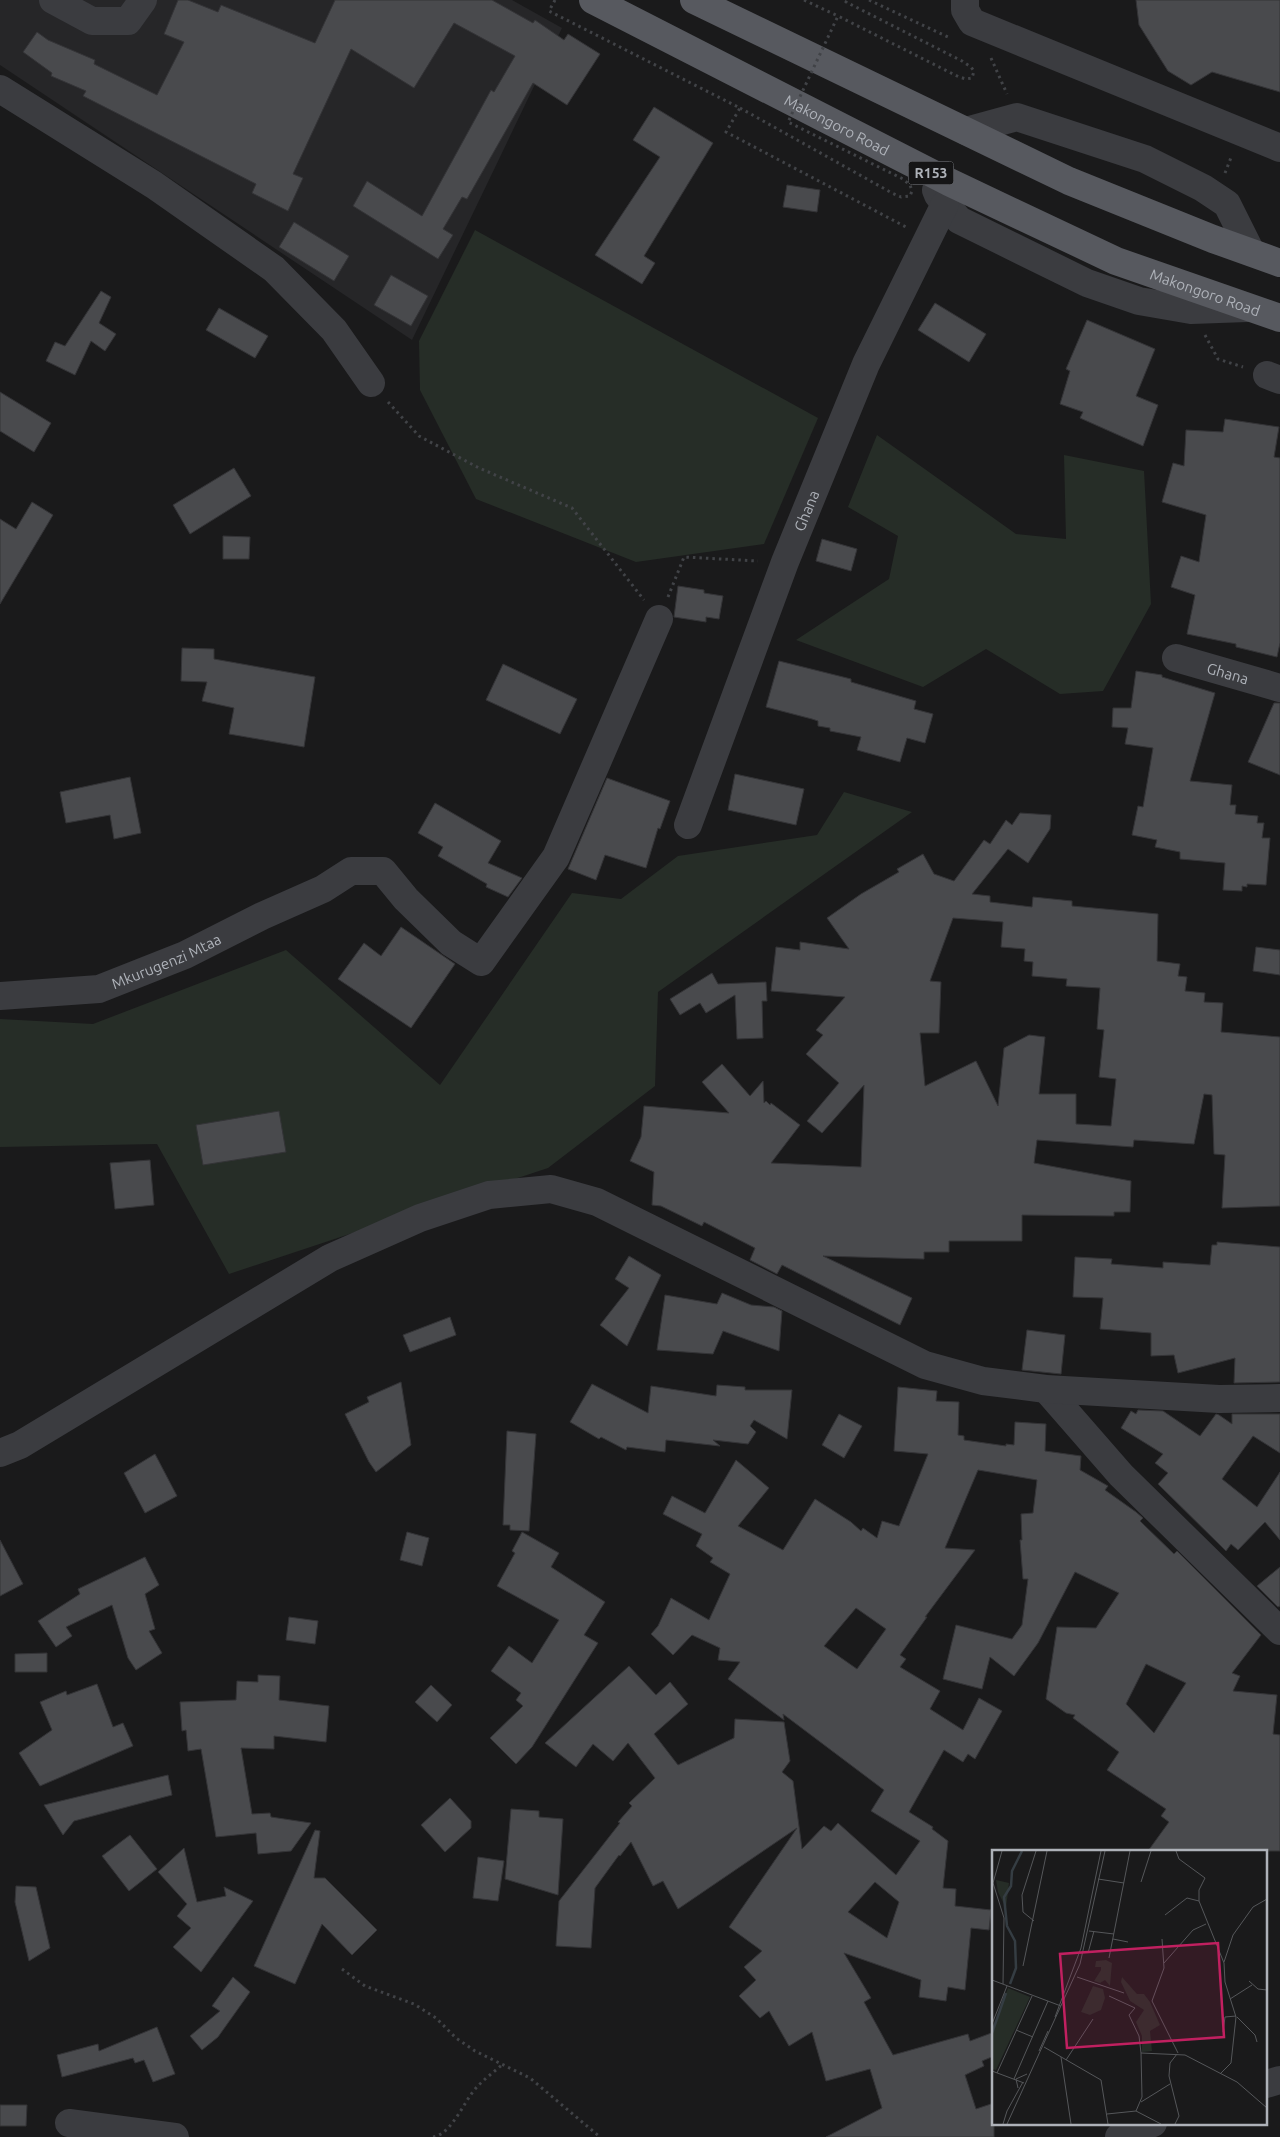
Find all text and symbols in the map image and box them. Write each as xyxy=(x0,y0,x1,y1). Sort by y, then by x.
street label: Makongoro Road xyxy=(782,91,892,159)
road number: R153 xyxy=(908,162,954,184)
street label: Makongoro Road xyxy=(1148,265,1262,319)
street label: Ghana xyxy=(790,488,822,533)
street label: Ghana xyxy=(1205,659,1251,687)
street label: Mkurugenzi Mtaa xyxy=(109,930,224,992)
inset map xyxy=(992,1850,1268,2124)

